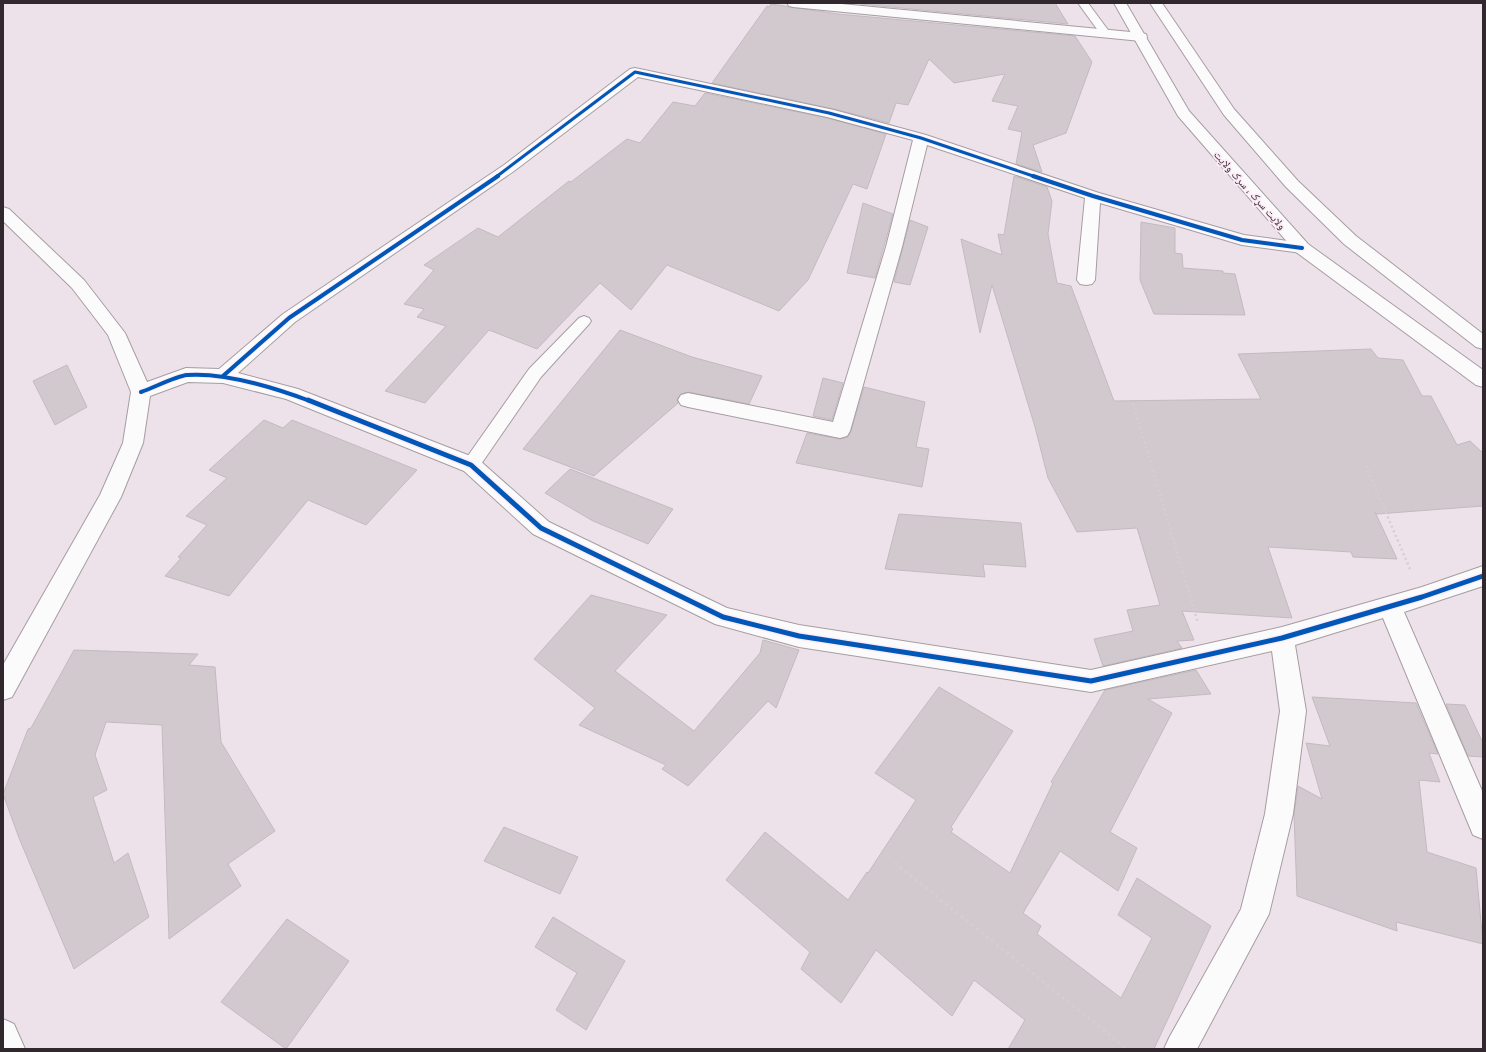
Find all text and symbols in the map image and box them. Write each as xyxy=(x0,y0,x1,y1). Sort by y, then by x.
street label: ولایت سړک ، سرک ولایت xyxy=(1211,148,1289,232)

